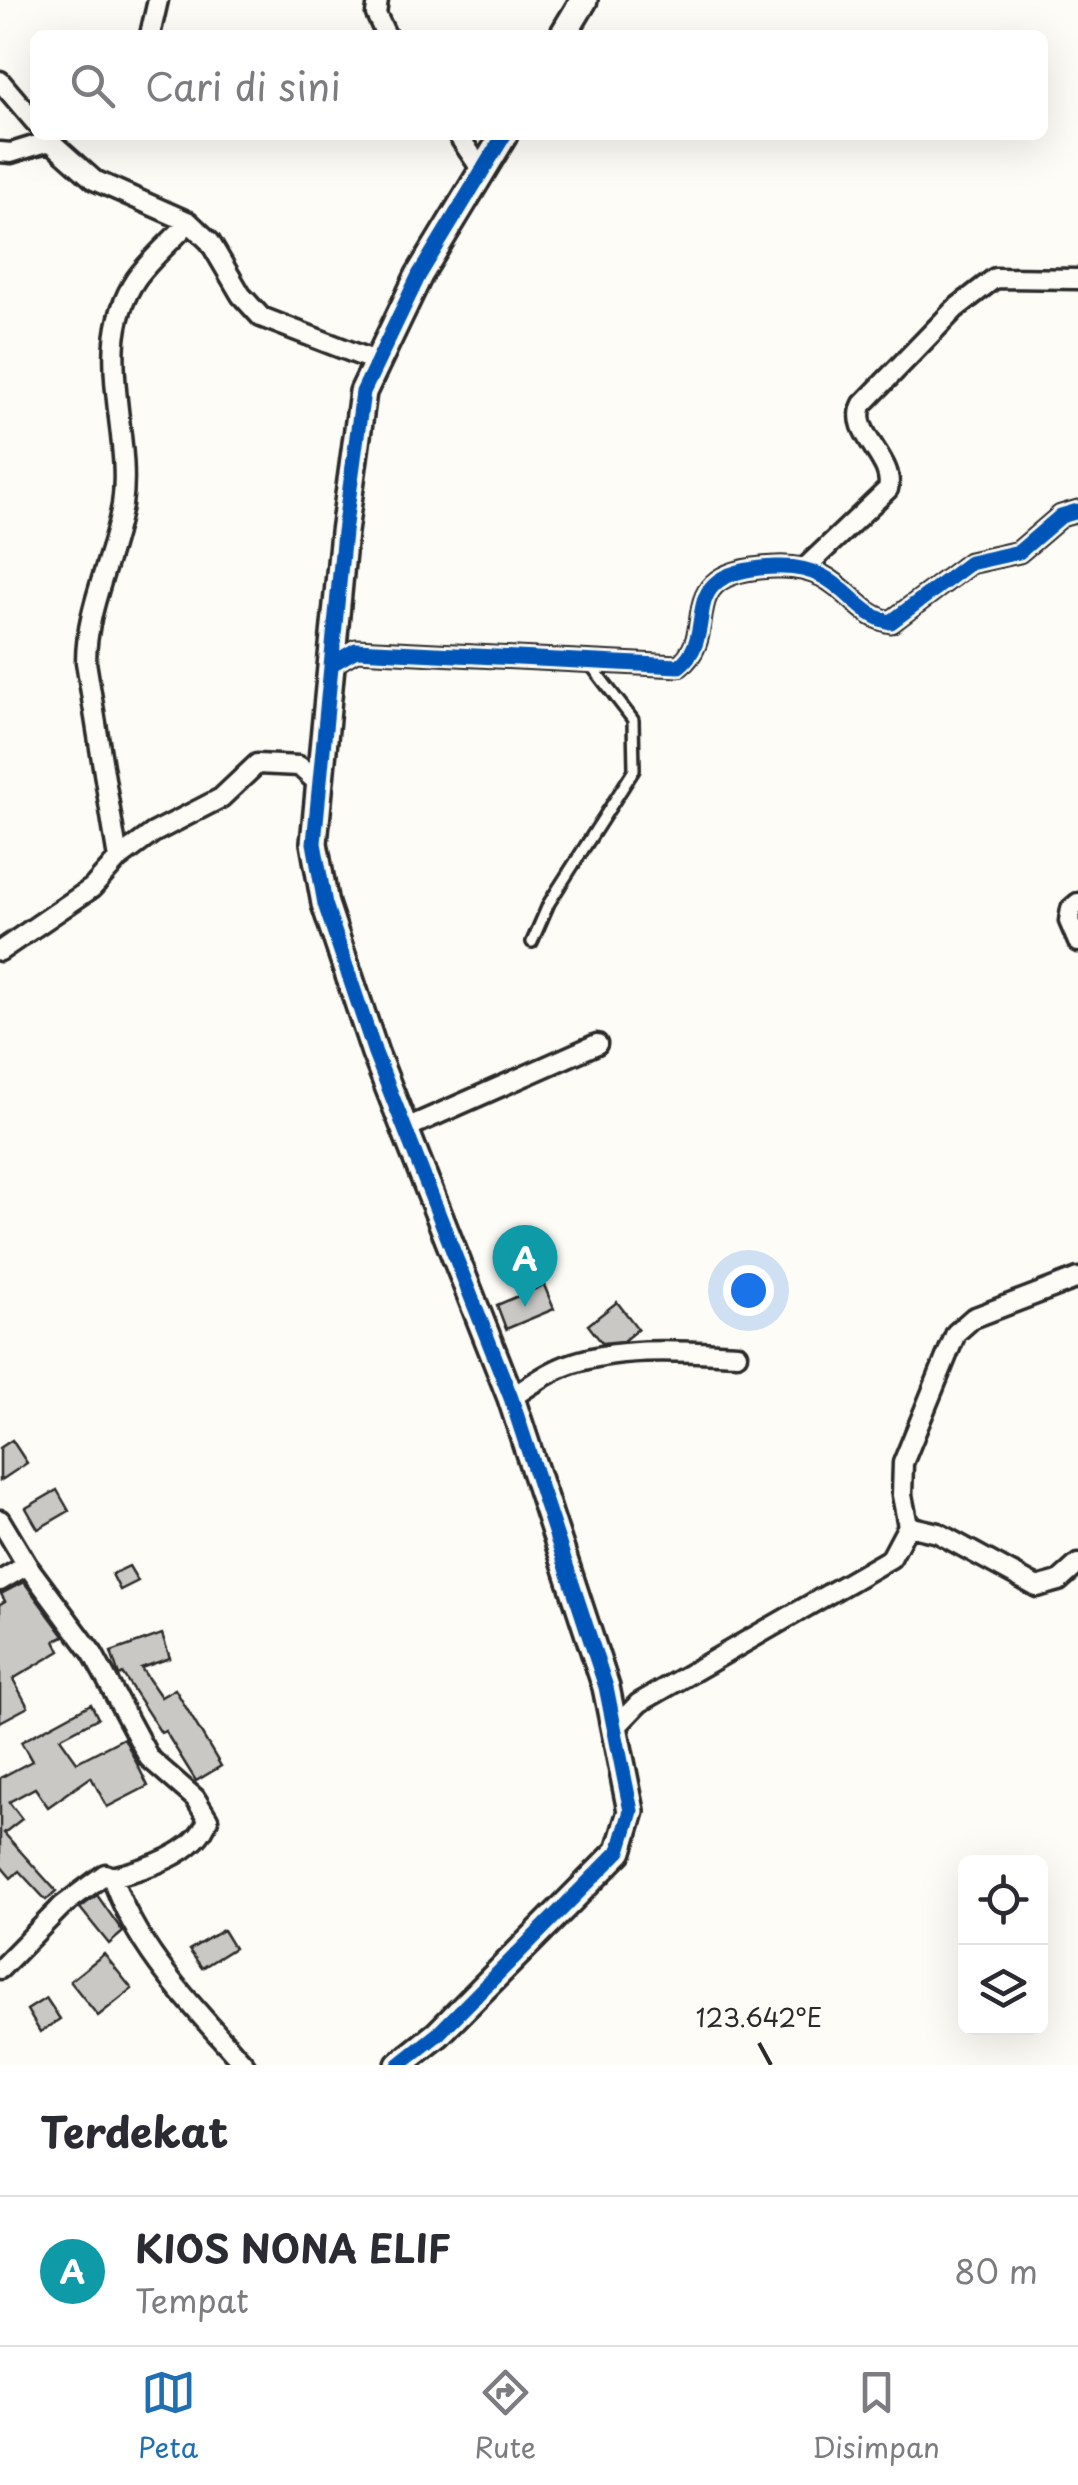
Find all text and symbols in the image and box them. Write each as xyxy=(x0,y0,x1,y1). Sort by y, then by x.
search box xyxy=(30,30,1048,140)
text: Cari di sini xyxy=(145,57,341,114)
icon: search xyxy=(65,58,120,113)
pin: A xyxy=(492,1224,558,1307)
your location xyxy=(723,1265,774,1316)
map controls xyxy=(958,1855,1048,2035)
button: locate xyxy=(958,1855,1048,1945)
button: layers xyxy=(958,1945,1048,2035)
text: 123.642°E xyxy=(696,1998,822,2036)
text: Terdekat xyxy=(40,2099,228,2162)
text: KIOS NONA ELIF xyxy=(135,2219,451,2276)
text: A xyxy=(60,2247,85,2295)
text: 80 m xyxy=(954,2247,1038,2295)
text: Tempat xyxy=(135,2276,249,2324)
tab: Peta xyxy=(138,2365,198,2468)
tab: Rute xyxy=(474,2365,536,2468)
tab: Disimpan xyxy=(812,2365,940,2468)

